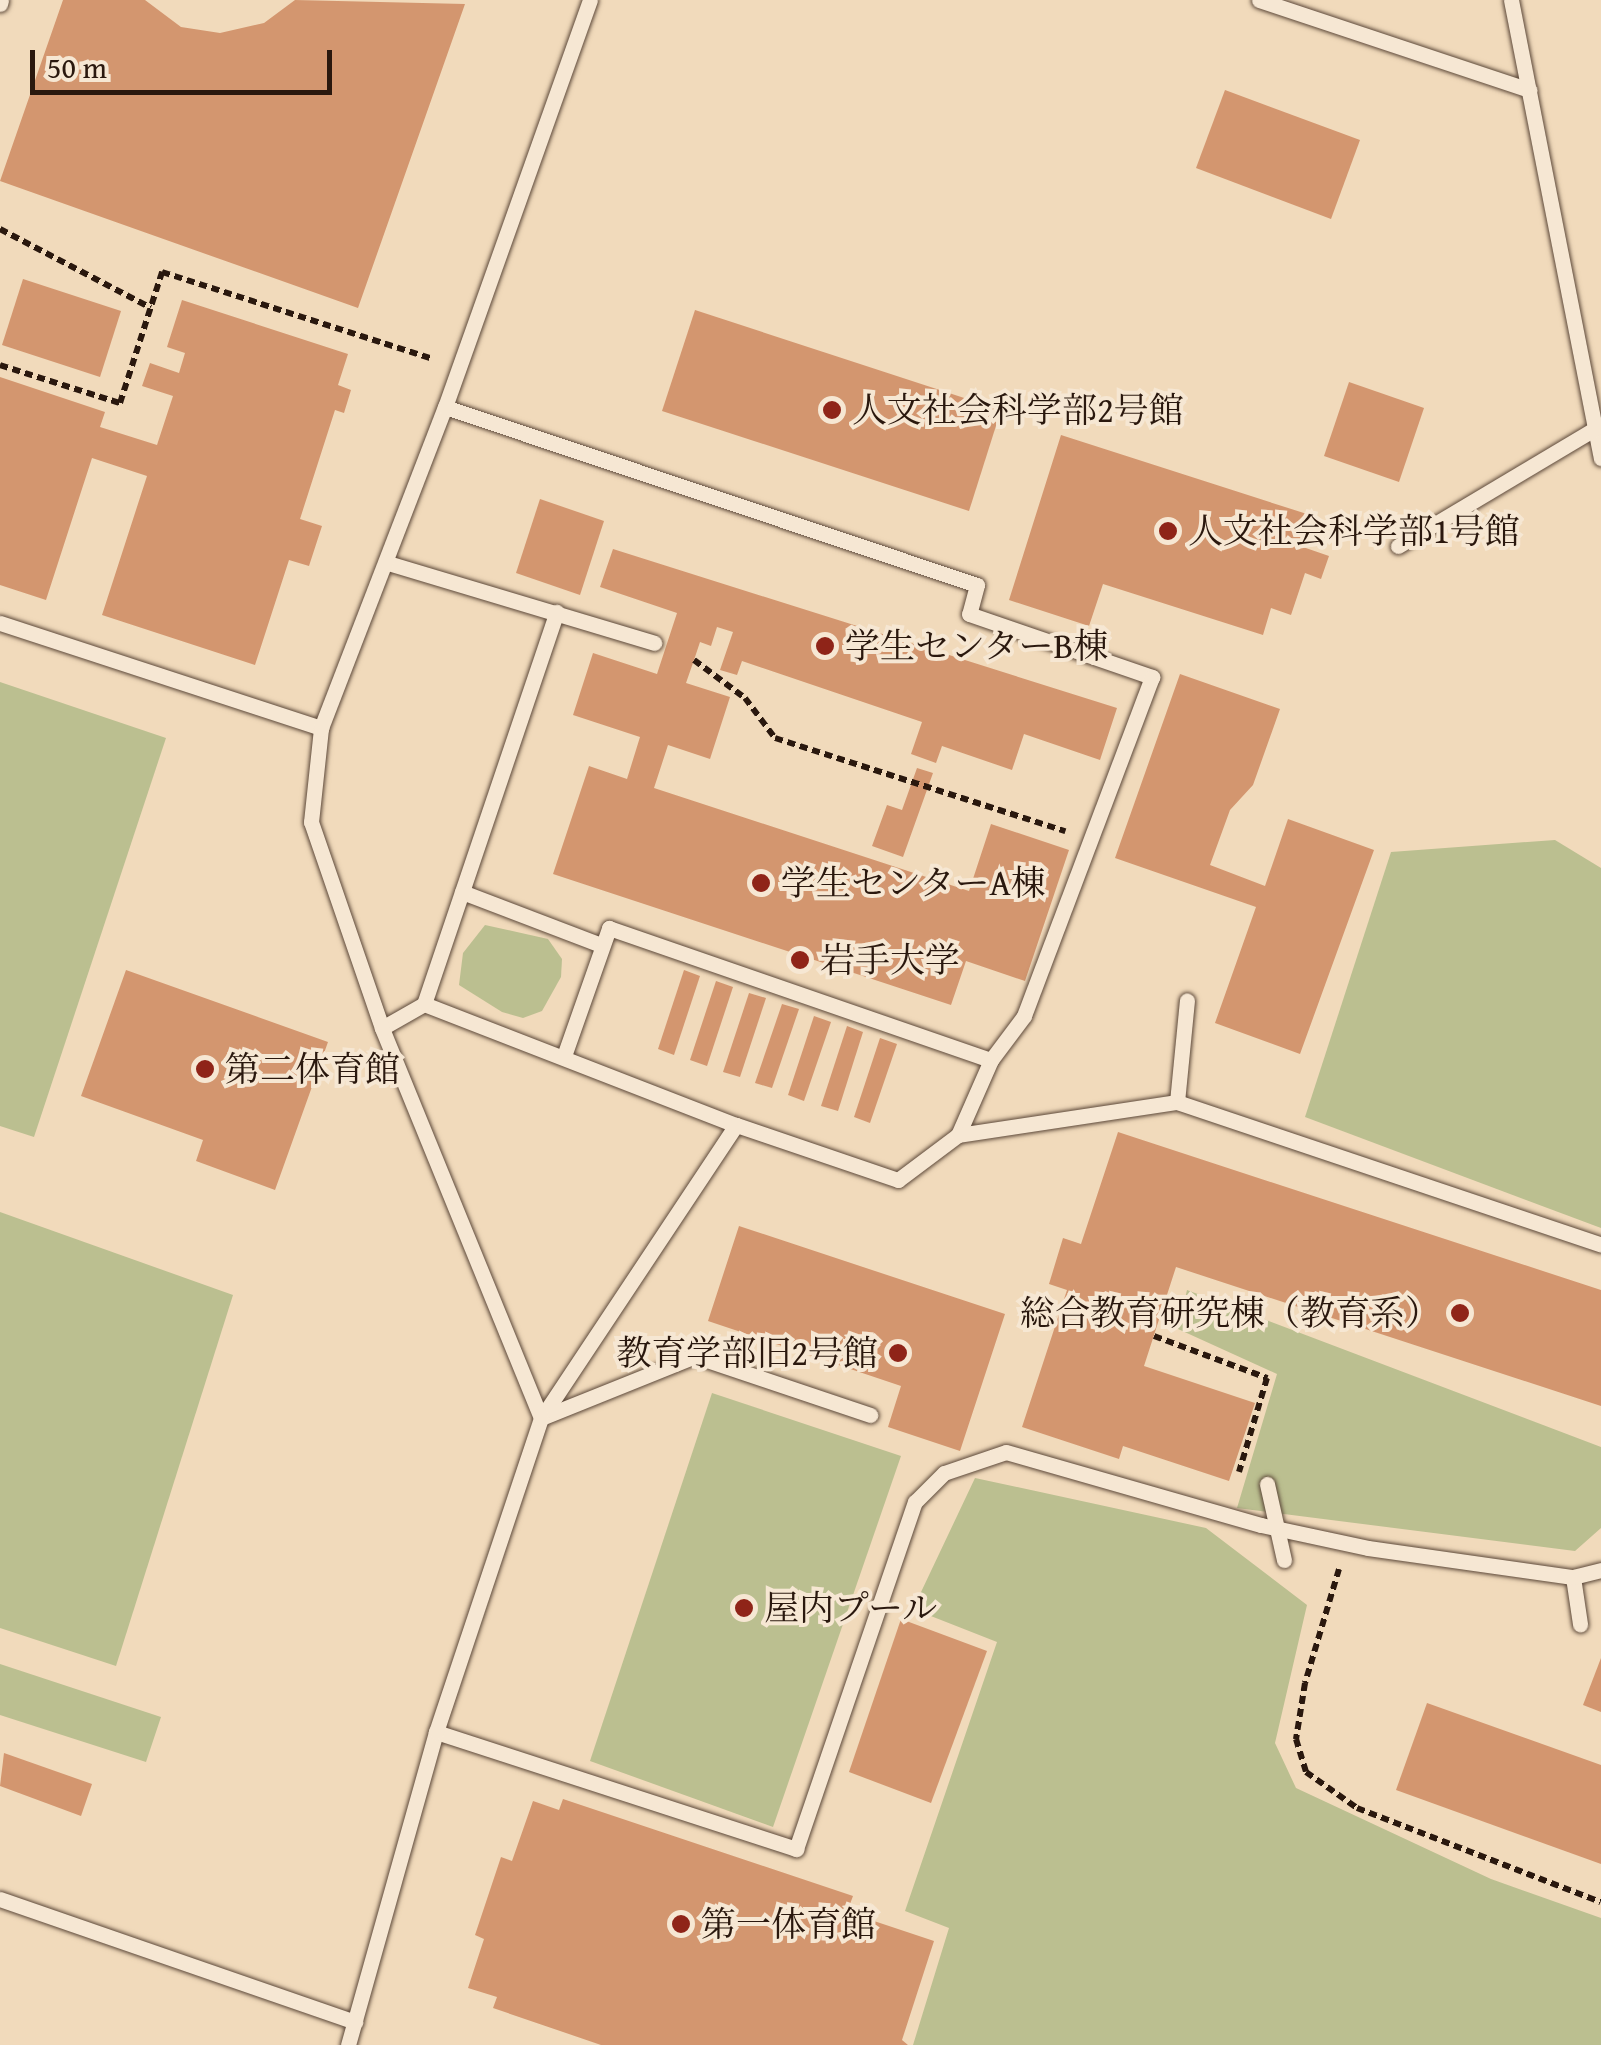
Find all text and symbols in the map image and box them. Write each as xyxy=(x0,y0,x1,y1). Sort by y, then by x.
scale bar xyxy=(35,30,338,92)
text: 50 m xyxy=(47,45,107,89)
place label: 人文社会科学部2号館 xyxy=(852,389,1184,431)
marker: 人文社会科学部2号館 xyxy=(821,399,843,421)
place label: 人文社会科学部1号館 xyxy=(1188,510,1520,552)
marker: 人文社会科学部1号館 xyxy=(1157,520,1179,542)
place label: 学生センターB棟 xyxy=(845,625,1110,667)
marker: 学生センターB棟 xyxy=(814,635,836,657)
place label: 学生センターA棟 xyxy=(781,862,1047,904)
marker: 学生センターA棟 xyxy=(750,872,772,894)
place label: 岩手大学 xyxy=(820,939,960,981)
marker: 岩手大学 xyxy=(789,949,811,971)
place label: 第二体育館 xyxy=(225,1048,400,1090)
marker: 第二体育館 xyxy=(194,1058,216,1080)
place label: 総合教育研究棟（教育系） xyxy=(1020,1292,1440,1334)
marker: 総合教育研究棟（教育系） xyxy=(1449,1302,1471,1324)
place label: 教育学部旧2号館 xyxy=(616,1332,878,1374)
marker: 教育学部旧2号館 xyxy=(887,1342,909,1364)
place label: 屋内プール xyxy=(764,1587,938,1629)
marker: 屋内プール xyxy=(733,1597,755,1619)
place label: 第一体育館 xyxy=(701,1903,876,1945)
marker: 第一体育館 xyxy=(670,1913,692,1935)

